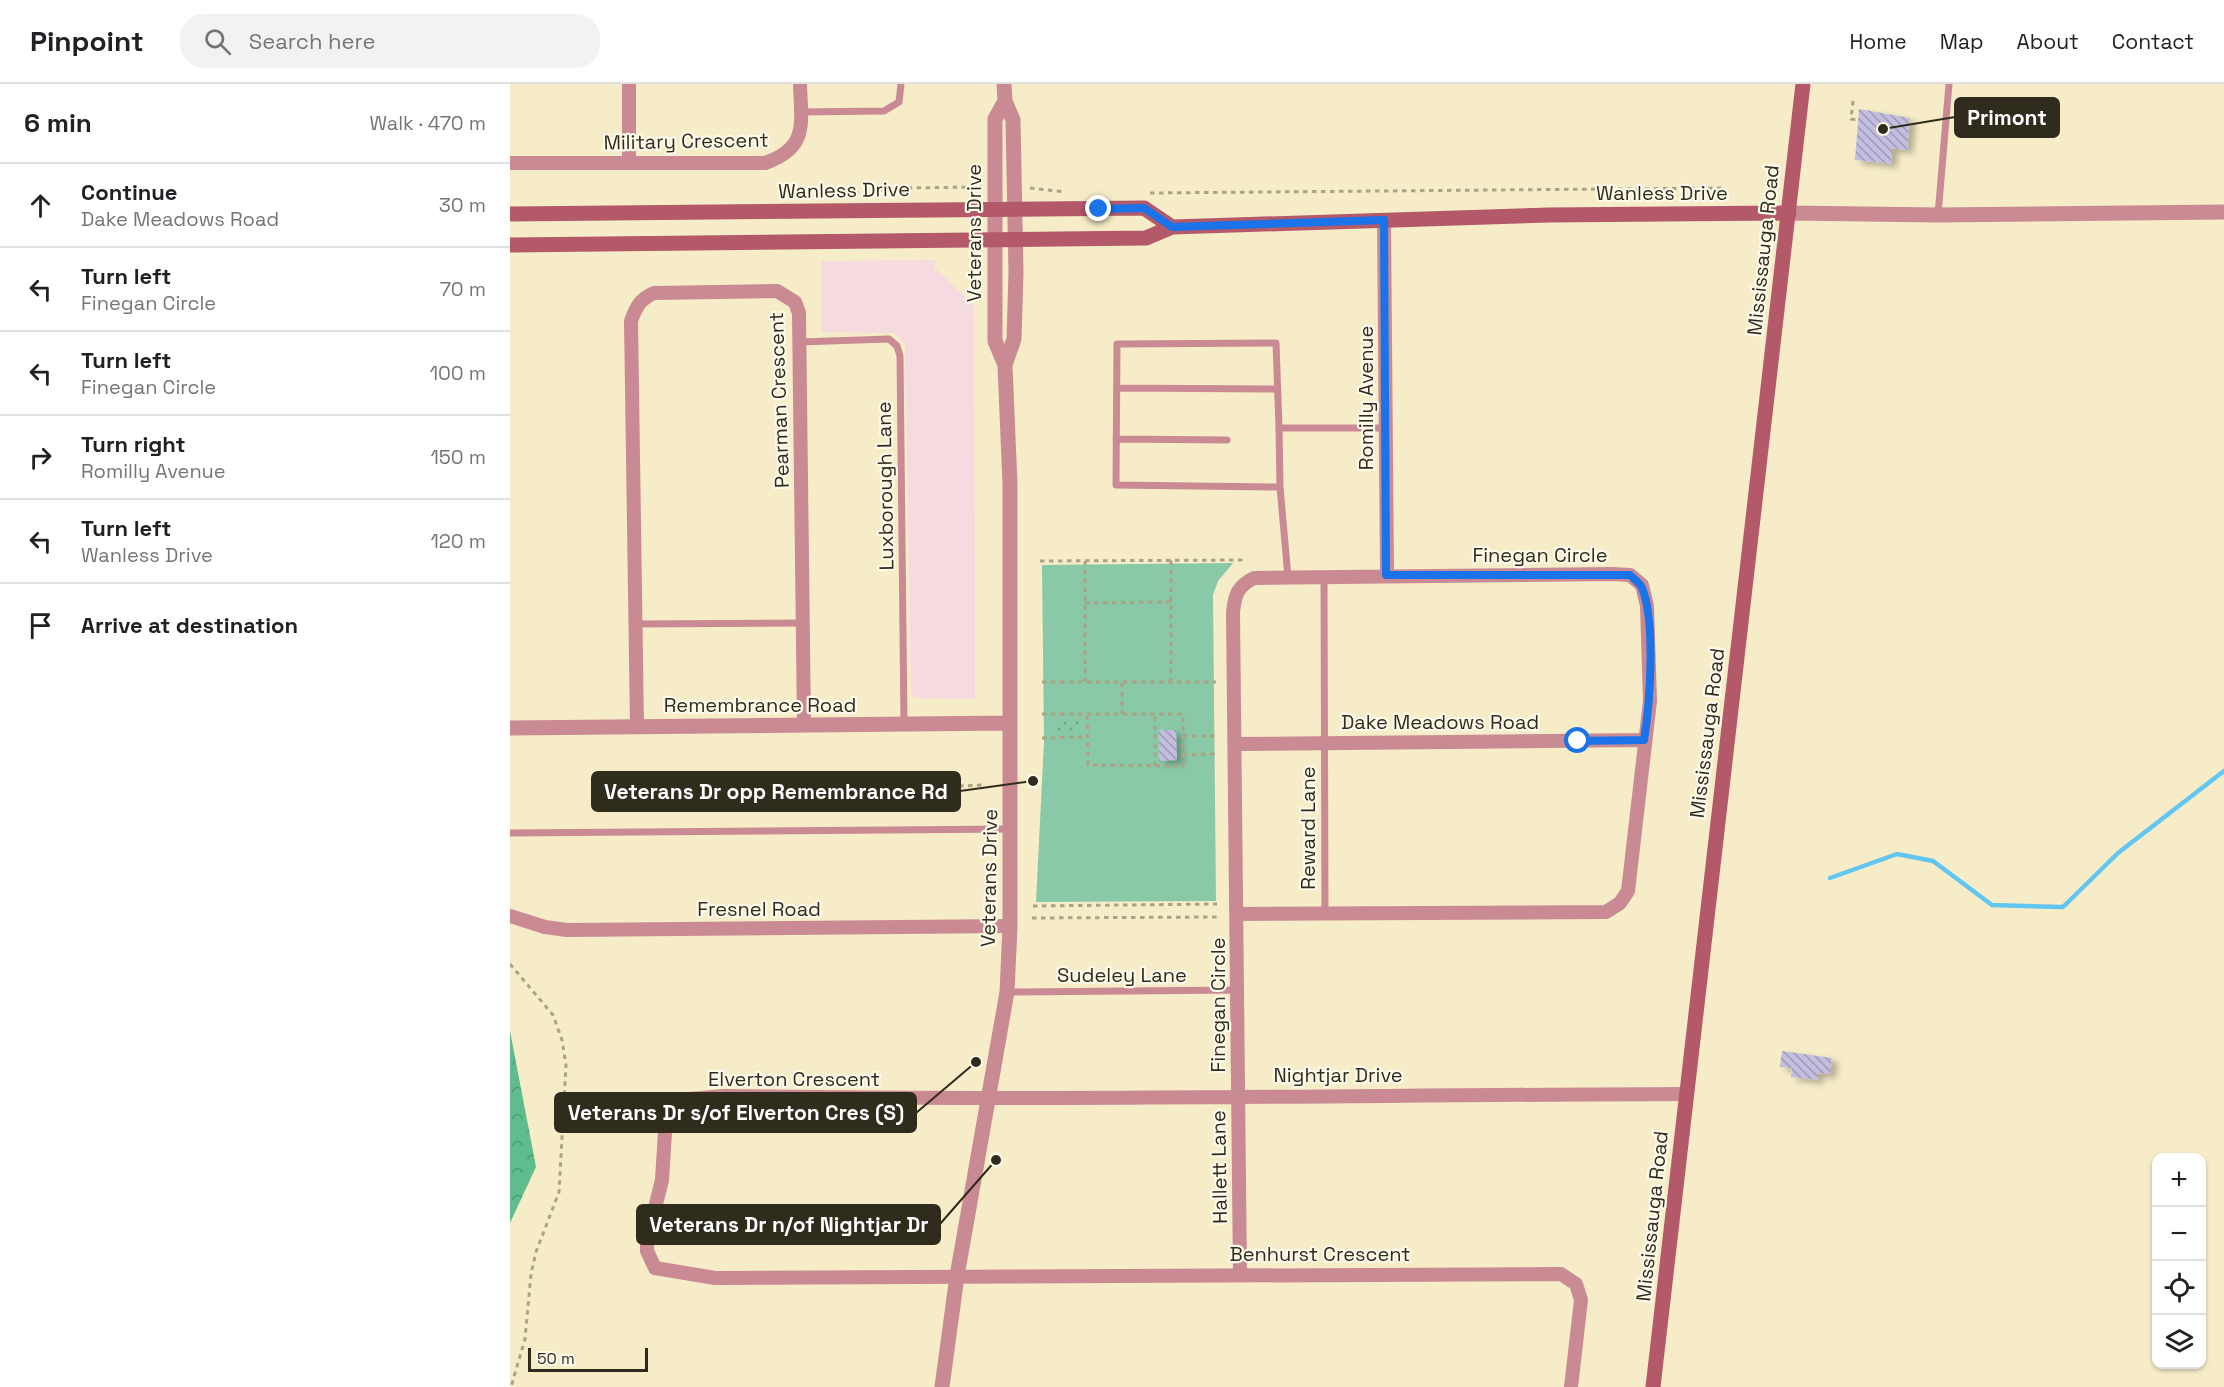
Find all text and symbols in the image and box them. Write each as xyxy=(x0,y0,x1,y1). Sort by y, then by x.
search box xyxy=(180,14,600,68)
text: Pinpoint xyxy=(30,23,144,59)
icon: search xyxy=(201,25,234,58)
text: Search here xyxy=(249,27,375,55)
text: Home xyxy=(1849,28,1907,55)
text: Map xyxy=(1940,28,1984,55)
text: About xyxy=(2017,28,2079,55)
text: Contact xyxy=(2112,28,2194,55)
callout: Primont xyxy=(1955,98,2059,137)
text: Primont xyxy=(1967,104,2047,131)
text: 6 min xyxy=(24,106,92,140)
text: Walk · 470 m xyxy=(369,110,486,136)
street label: Military Crescent xyxy=(603,127,769,155)
street label: Mississauga Road xyxy=(1741,163,1785,337)
street label: Veterans Drive xyxy=(961,164,987,302)
street label: Wanless Drive xyxy=(778,176,910,204)
text: Continue xyxy=(81,178,177,206)
street label: Wanless Drive xyxy=(1596,180,1728,206)
icon: ahead xyxy=(24,189,57,222)
text: 30 m xyxy=(439,192,486,218)
route end xyxy=(1085,195,1111,221)
text: Dake Meadows Road xyxy=(81,206,279,232)
text: Turn left xyxy=(81,262,171,290)
icon: left xyxy=(24,273,57,306)
text: 70 m xyxy=(440,276,486,302)
text: Finegan Circle xyxy=(81,290,216,316)
street label: Pearman Crescent xyxy=(763,312,795,488)
street label: Romilly Avenue xyxy=(1353,326,1379,470)
text: Turn left xyxy=(81,346,171,374)
icon: left xyxy=(24,357,57,390)
text: 100 m xyxy=(430,360,486,386)
text: Finegan Circle xyxy=(81,374,216,400)
street label: Luxborough Lane xyxy=(871,401,899,571)
text: Turn right xyxy=(81,430,186,458)
icon: right xyxy=(24,441,57,474)
text: 150 m xyxy=(431,444,486,470)
text: Romilly Avenue xyxy=(81,458,226,484)
text: Turn left xyxy=(81,514,171,542)
icon: left xyxy=(24,525,57,558)
text: 120 m xyxy=(430,528,486,554)
text: Wanless Drive xyxy=(81,542,213,568)
street label: Finegan Circle xyxy=(1472,542,1608,568)
icon: arrive xyxy=(24,609,57,642)
text: Arrive at destination xyxy=(81,611,298,639)
street label: Mississauga Road xyxy=(1684,646,1730,820)
street label: Remembrance Road xyxy=(664,692,856,718)
street label: Dake Meadows Road xyxy=(1341,709,1539,735)
route start xyxy=(1564,727,1590,753)
street label: Reward Lane xyxy=(1295,766,1321,890)
callout: Veterans Dr opp Remembrance Rd xyxy=(592,772,960,811)
text: Veterans Dr opp Remembrance Rd xyxy=(604,778,948,805)
street label: Veterans Drive xyxy=(975,809,1003,947)
street label: Fresnel Road xyxy=(697,896,821,922)
street label: Finegan Circle xyxy=(1205,937,1231,1073)
street label: Sudeley Lane xyxy=(1057,962,1187,988)
street label: Nightjar Drive xyxy=(1273,1062,1403,1088)
street label: Elverton Crescent xyxy=(708,1066,880,1092)
callout: Veterans Dr s/of Elverton Cres (S) xyxy=(555,1093,916,1132)
text: Veterans Dr s/of Elverton Cres (S) xyxy=(568,1099,904,1126)
street label: Hallett Lane xyxy=(1205,1110,1233,1224)
street label: Mississauga Road xyxy=(1630,1129,1674,1303)
map controls xyxy=(2152,1153,2206,1369)
button: + xyxy=(2152,1153,2206,1207)
callout: Veterans Dr n/of Nightjar Dr xyxy=(637,1205,940,1244)
button: − xyxy=(2152,1207,2206,1261)
text: Veterans Dr n/of Nightjar Dr xyxy=(649,1211,929,1238)
street label: Benhurst Crescent xyxy=(1229,1241,1411,1267)
button: locate xyxy=(2152,1261,2206,1315)
button: layers xyxy=(2152,1315,2206,1369)
scale bar xyxy=(528,1345,648,1372)
text: 50 m xyxy=(537,1348,575,1369)

